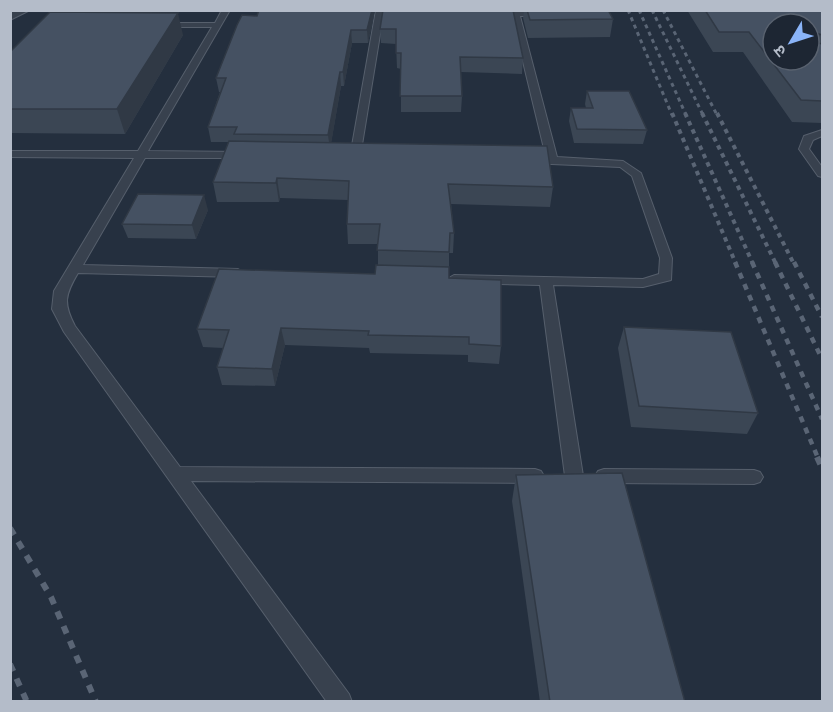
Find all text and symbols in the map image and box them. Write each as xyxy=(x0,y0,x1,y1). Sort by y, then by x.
north arrow xyxy=(761,12,821,72)
text: उ xyxy=(769,41,790,61)

